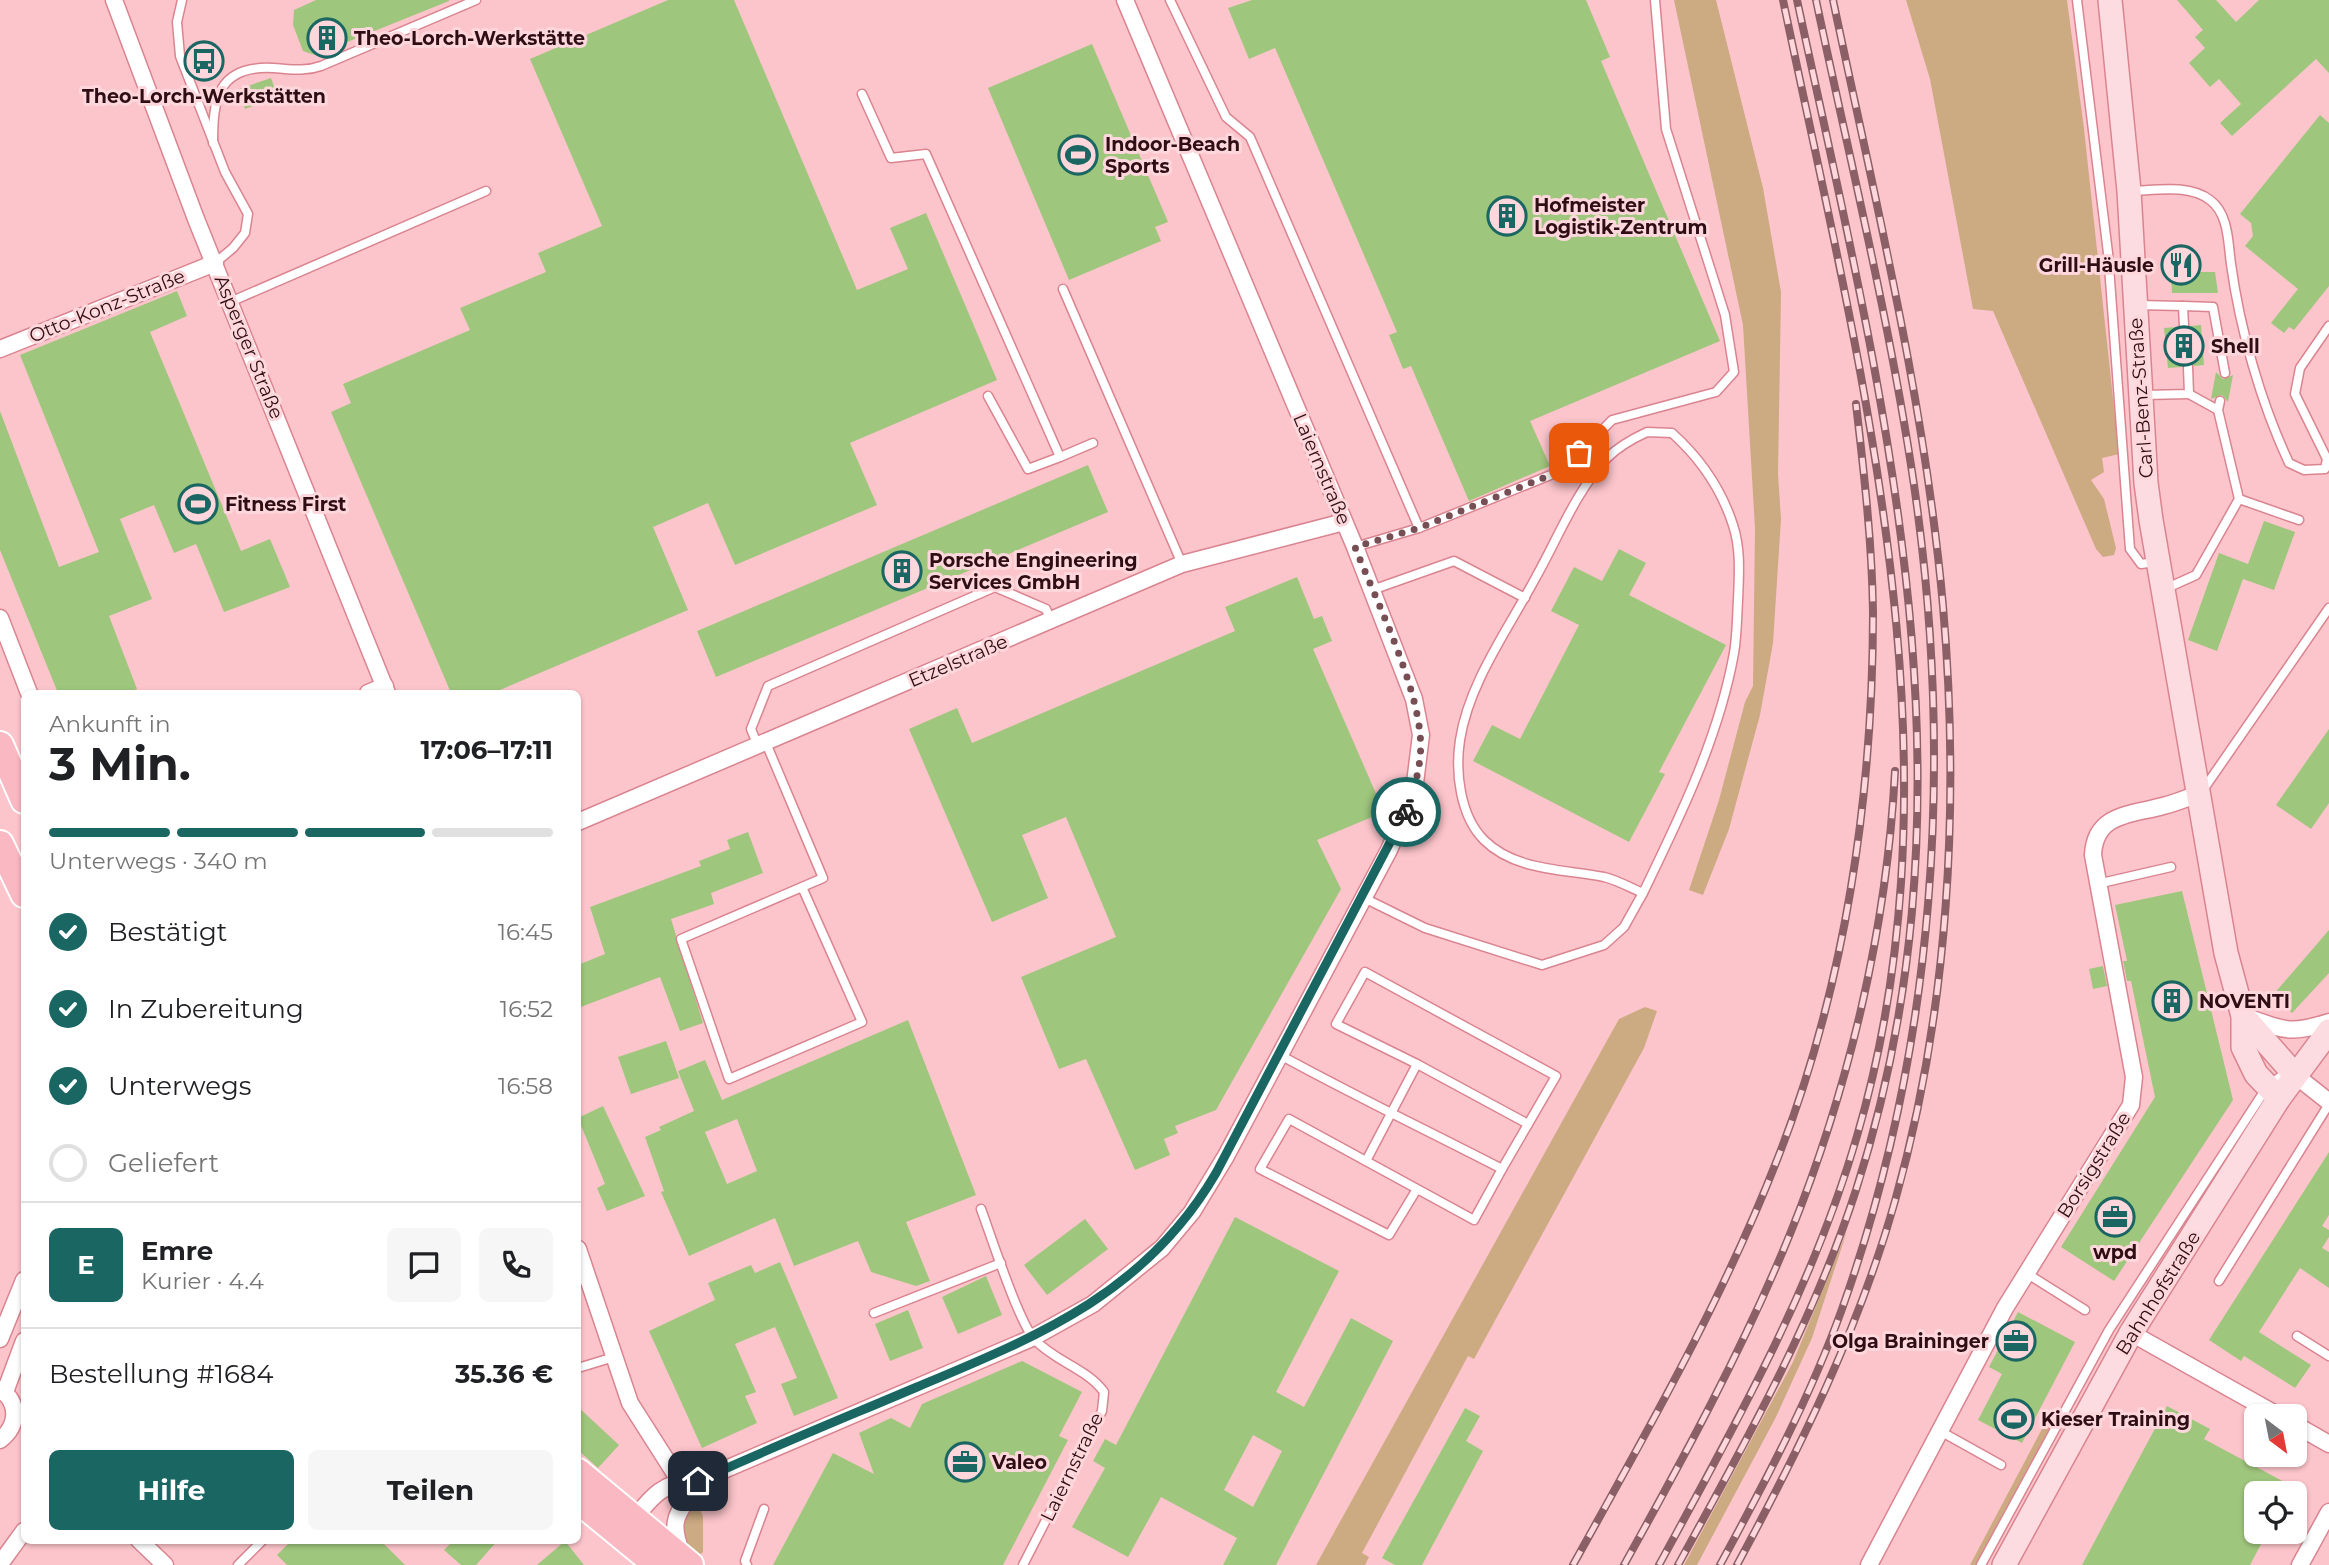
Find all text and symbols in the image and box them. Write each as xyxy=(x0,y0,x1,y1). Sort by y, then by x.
building icon: Theo-Lorch-Werkstätte xyxy=(306,17,348,59)
place label: Theo-Lorch-Werkstätte xyxy=(354,27,585,50)
bus stop icon: Theo-Lorch-Werkstätten xyxy=(183,40,225,82)
place label: Theo-Lorch-Werkstätten xyxy=(82,85,326,108)
place label: Indoor-Beach Sports xyxy=(1105,133,1240,178)
sports icon: Indoor-Beach Sports xyxy=(1057,134,1099,176)
place label: Hofmeister Logistik-Zentrum xyxy=(1534,194,1707,239)
building icon: Hofmeister Logistik-Zentrum xyxy=(1486,195,1528,237)
restaurant icon: Grill-Häusle xyxy=(2160,244,2202,286)
place label: Grill-Häusle xyxy=(2039,254,2154,277)
street label: Otto-Konz-Straße xyxy=(26,264,188,348)
street label: Asperger Straße xyxy=(210,272,288,422)
street label: Carl-Benz-Straße xyxy=(2124,317,2158,479)
building icon: Shell xyxy=(2163,325,2205,367)
place label: Shell xyxy=(2211,335,2260,358)
street label: Laiernstraße xyxy=(1288,410,1356,528)
pin xyxy=(1549,423,1609,483)
icon: bag xyxy=(1560,434,1598,472)
sports icon: Fitness First xyxy=(177,483,219,525)
place label: Fitness First xyxy=(225,493,346,516)
place label: Porsche Engineering Services GmbH xyxy=(929,549,1138,594)
building icon: Porsche Engineering Services GmbH xyxy=(881,550,923,592)
street label: Etzelstraße xyxy=(905,630,1011,692)
text: Ankunft in xyxy=(49,710,170,738)
text: 17:06–17:11 xyxy=(421,734,553,766)
text: 3 Min. xyxy=(49,735,191,792)
courier xyxy=(1371,777,1441,847)
icon: bike xyxy=(1387,793,1425,831)
text: Unterwegs · 340 m xyxy=(49,847,268,875)
icon: check xyxy=(49,913,87,951)
text: Bestätigt xyxy=(108,916,227,948)
text: 16:45 xyxy=(498,918,553,946)
building icon: NOVENTI xyxy=(2151,980,2193,1022)
icon: check xyxy=(49,990,87,1028)
place label: NOVENTI xyxy=(2199,990,2290,1013)
text: In Zubereitung xyxy=(108,993,304,1025)
text: 16:52 xyxy=(500,995,553,1023)
icon: check xyxy=(49,1067,87,1105)
text: Unterwegs xyxy=(108,1070,251,1102)
text: 16:58 xyxy=(498,1072,553,1100)
street label: Borsigstraße xyxy=(2052,1108,2136,1222)
text: Geliefert xyxy=(108,1147,219,1179)
office icon: wpd xyxy=(2094,1196,2136,1238)
street label: Bahnhofstraße xyxy=(2111,1227,2205,1359)
button: chat xyxy=(387,1228,461,1302)
button: phone xyxy=(479,1228,553,1302)
text: Emre xyxy=(141,1235,213,1267)
place label: wpd xyxy=(2093,1241,2137,1264)
text: E xyxy=(77,1249,95,1281)
text: Kurier · 4.4 xyxy=(141,1267,264,1295)
office icon: Olga Braininger xyxy=(1995,1320,2037,1362)
place label: Olga Braininger xyxy=(1832,1330,1989,1353)
text: Bestellung #1684 xyxy=(49,1358,274,1390)
text: 35.36 € xyxy=(455,1358,553,1390)
sports icon: Kieser Training xyxy=(1993,1398,2035,1440)
north arrow xyxy=(2244,1404,2306,1466)
map controls xyxy=(2244,1404,2307,1544)
place label: Kieser Training xyxy=(2041,1408,2190,1431)
street label: Laiernstraße xyxy=(1036,1409,1108,1525)
office icon: Valeo xyxy=(944,1441,986,1483)
button: Hilfe xyxy=(49,1450,294,1530)
button: Teilen xyxy=(308,1450,553,1530)
pin xyxy=(668,1451,728,1511)
place label: Valeo xyxy=(991,1451,1047,1474)
icon: home xyxy=(679,1462,717,1500)
button: locate xyxy=(2244,1481,2307,1544)

